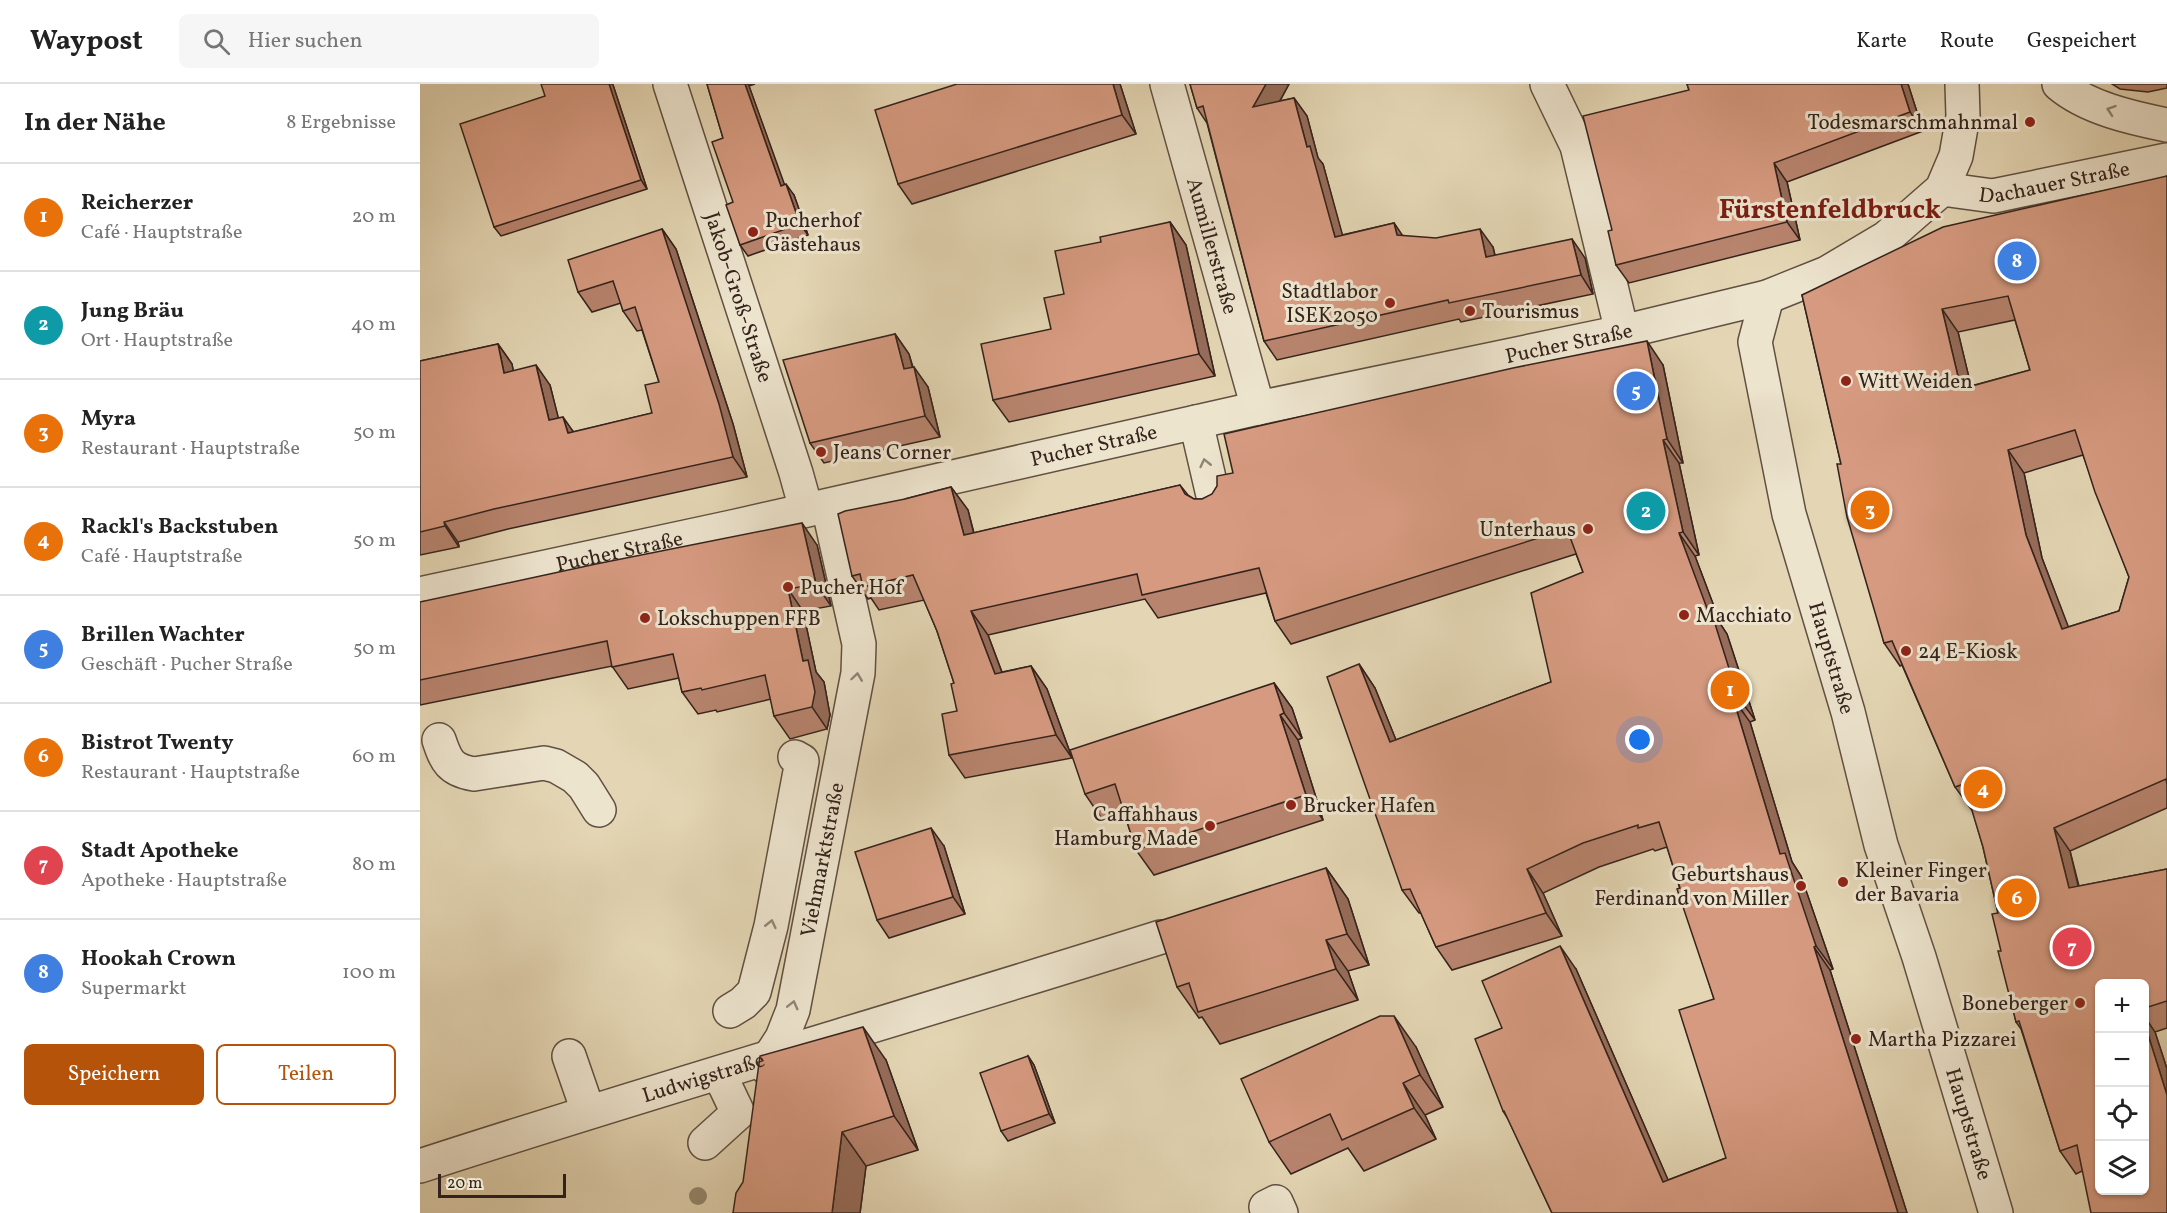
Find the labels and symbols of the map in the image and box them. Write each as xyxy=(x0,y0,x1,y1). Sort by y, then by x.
one-way arrow xyxy=(2106,104,2117,117)
place label: Todesmarschmahnmal xyxy=(1808,109,2018,138)
marker: Todesmarschmahnmal xyxy=(2023,115,2037,129)
street label: Dachauer Straße xyxy=(1977,155,2133,212)
street label: Aumillerstraße xyxy=(1178,175,1244,318)
district label: Fürstenfeldbruck xyxy=(1719,192,1941,230)
place label: Pucherhof Gästehaus xyxy=(765,207,862,260)
street label: Jakob-Groß-Straße xyxy=(696,209,779,387)
marker: Pucherhof Gästehaus xyxy=(746,225,760,239)
pin: 8 xyxy=(1998,238,2036,284)
place label: Stadtlabor ISEK2050 xyxy=(1281,278,1378,331)
marker: Stadtlabor ISEK2050 xyxy=(1383,296,1397,310)
place label: Tourismus xyxy=(1482,298,1579,327)
marker: Tourismus xyxy=(1463,304,1477,318)
street label: Pucher Straße xyxy=(1503,317,1636,372)
pin: 5 xyxy=(1616,368,1656,414)
place label: Witt Weiden xyxy=(1858,368,1973,397)
marker: Witt Weiden xyxy=(1839,374,1853,388)
street label: Pucher Straße xyxy=(1028,418,1160,475)
place label: Jeans Corner xyxy=(833,439,951,468)
marker: Jeans Corner xyxy=(814,445,828,459)
one-way arrow xyxy=(1199,458,1212,468)
pin: 2 xyxy=(1626,488,1666,534)
pin: 3 xyxy=(1850,488,1890,532)
place label: Unterhaus xyxy=(1480,516,1576,545)
marker: Unterhaus xyxy=(1581,522,1595,536)
street label: Pucher Straße xyxy=(554,525,686,580)
place label: Pucher Hof xyxy=(800,574,904,603)
marker: Pucher Hof xyxy=(781,580,795,594)
street label: Hauptstraße xyxy=(1800,599,1861,718)
place label: Macchiato xyxy=(1696,602,1792,631)
place label: Lokschuppen FFB xyxy=(657,605,821,634)
marker: Macchiato xyxy=(1677,608,1691,622)
marker: Lokschuppen FFB xyxy=(638,611,652,625)
place label: 24 E-Kiosk xyxy=(1918,638,2018,667)
marker: 24 E-Kiosk xyxy=(1899,644,1913,658)
pin: 1 xyxy=(1710,668,1750,712)
one-way arrow xyxy=(850,672,862,681)
your location xyxy=(1625,725,1654,754)
pin: 4 xyxy=(1964,766,2002,812)
street label: Viehmarktstraße xyxy=(794,780,853,940)
place label: Brucker Hafen xyxy=(1303,792,1436,821)
marker: Brucker Hafen xyxy=(1284,798,1298,812)
place label: Caffahhaus Hamburg Made xyxy=(1054,801,1198,854)
marker: Caffahhaus Hamburg Made xyxy=(1203,819,1217,833)
place label: Kleiner Finger der Bavaria xyxy=(1855,857,1987,910)
place label: Geburtshaus Ferdinand von Miller xyxy=(1594,861,1789,914)
marker: Kleiner Finger der Bavaria xyxy=(1836,875,1850,889)
pin: 6 xyxy=(1998,876,2036,920)
marker: Geburtshaus Ferdinand von Miller xyxy=(1794,879,1808,893)
one-way arrow xyxy=(764,919,777,929)
pin: 7 xyxy=(2052,924,2092,970)
place label: Boneberger xyxy=(1962,990,2068,1019)
marker: Boneberger xyxy=(2073,996,2087,1010)
one-way arrow xyxy=(786,1000,799,1010)
place label: Martha Pizzarei xyxy=(1868,1026,2016,1055)
marker: Martha Pizzarei xyxy=(1849,1032,1863,1046)
street label: Ludwigstraße xyxy=(639,1046,769,1111)
street label: Hauptstraße xyxy=(1937,1065,1998,1184)
scale bar xyxy=(438,1171,566,1198)

